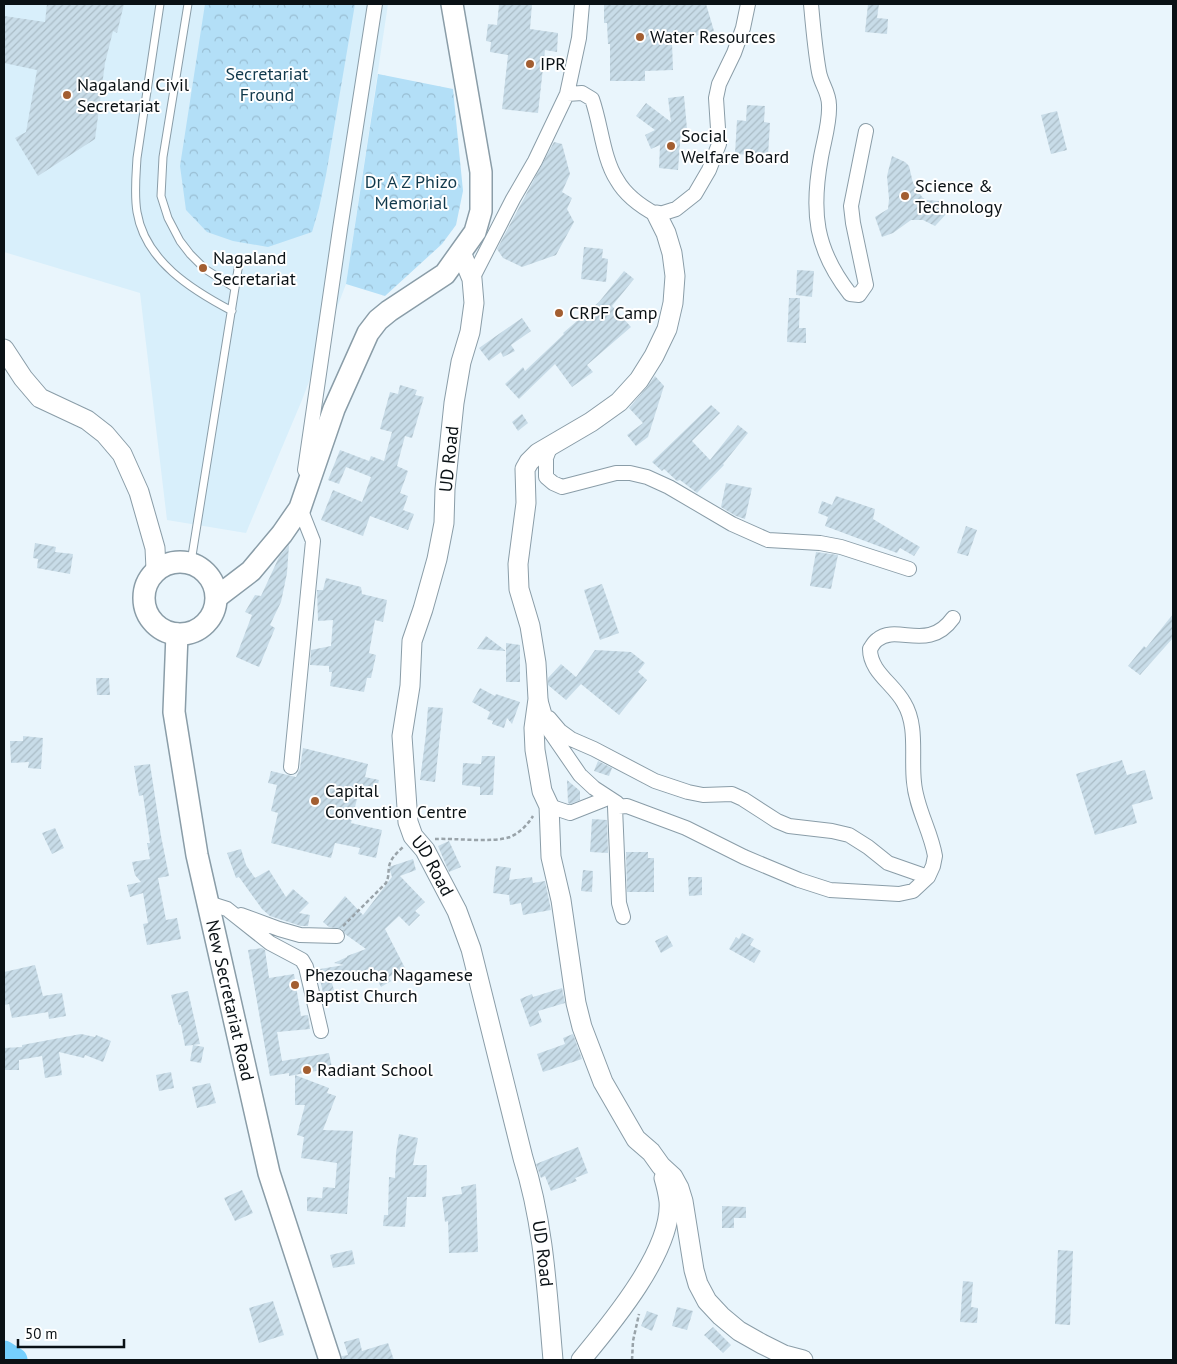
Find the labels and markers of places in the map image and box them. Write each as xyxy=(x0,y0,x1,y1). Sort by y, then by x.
place label: Water Resources xyxy=(650,25,776,48)
marker: Water Resources xyxy=(634,31,646,43)
place label: IPR xyxy=(540,52,566,75)
marker: IPR xyxy=(524,58,536,70)
place label: Nagaland Civil Secretariat xyxy=(77,73,190,117)
marker: Nagaland Civil Secretariat xyxy=(61,89,73,101)
place label: Social Welfare Board xyxy=(681,124,789,168)
marker: Social Welfare Board xyxy=(665,140,677,152)
place label: Science & Technology xyxy=(915,174,1003,218)
marker: Science & Technology xyxy=(899,190,911,202)
place label: Nagaland Secretariat xyxy=(213,246,296,290)
marker: Nagaland Secretariat xyxy=(197,262,209,274)
place label: CRPF Camp xyxy=(569,301,657,324)
marker: CRPF Camp xyxy=(553,307,565,319)
place label: Capital Convention Centre xyxy=(325,779,467,823)
marker: Capital Convention Centre xyxy=(309,795,321,807)
place label: Phezoucha Nagamese Baptist Church xyxy=(305,963,473,1007)
marker: Phezoucha Nagamese Baptist Church xyxy=(289,979,301,991)
place label: Radiant School xyxy=(317,1058,433,1081)
marker: Radiant School xyxy=(301,1064,313,1076)

